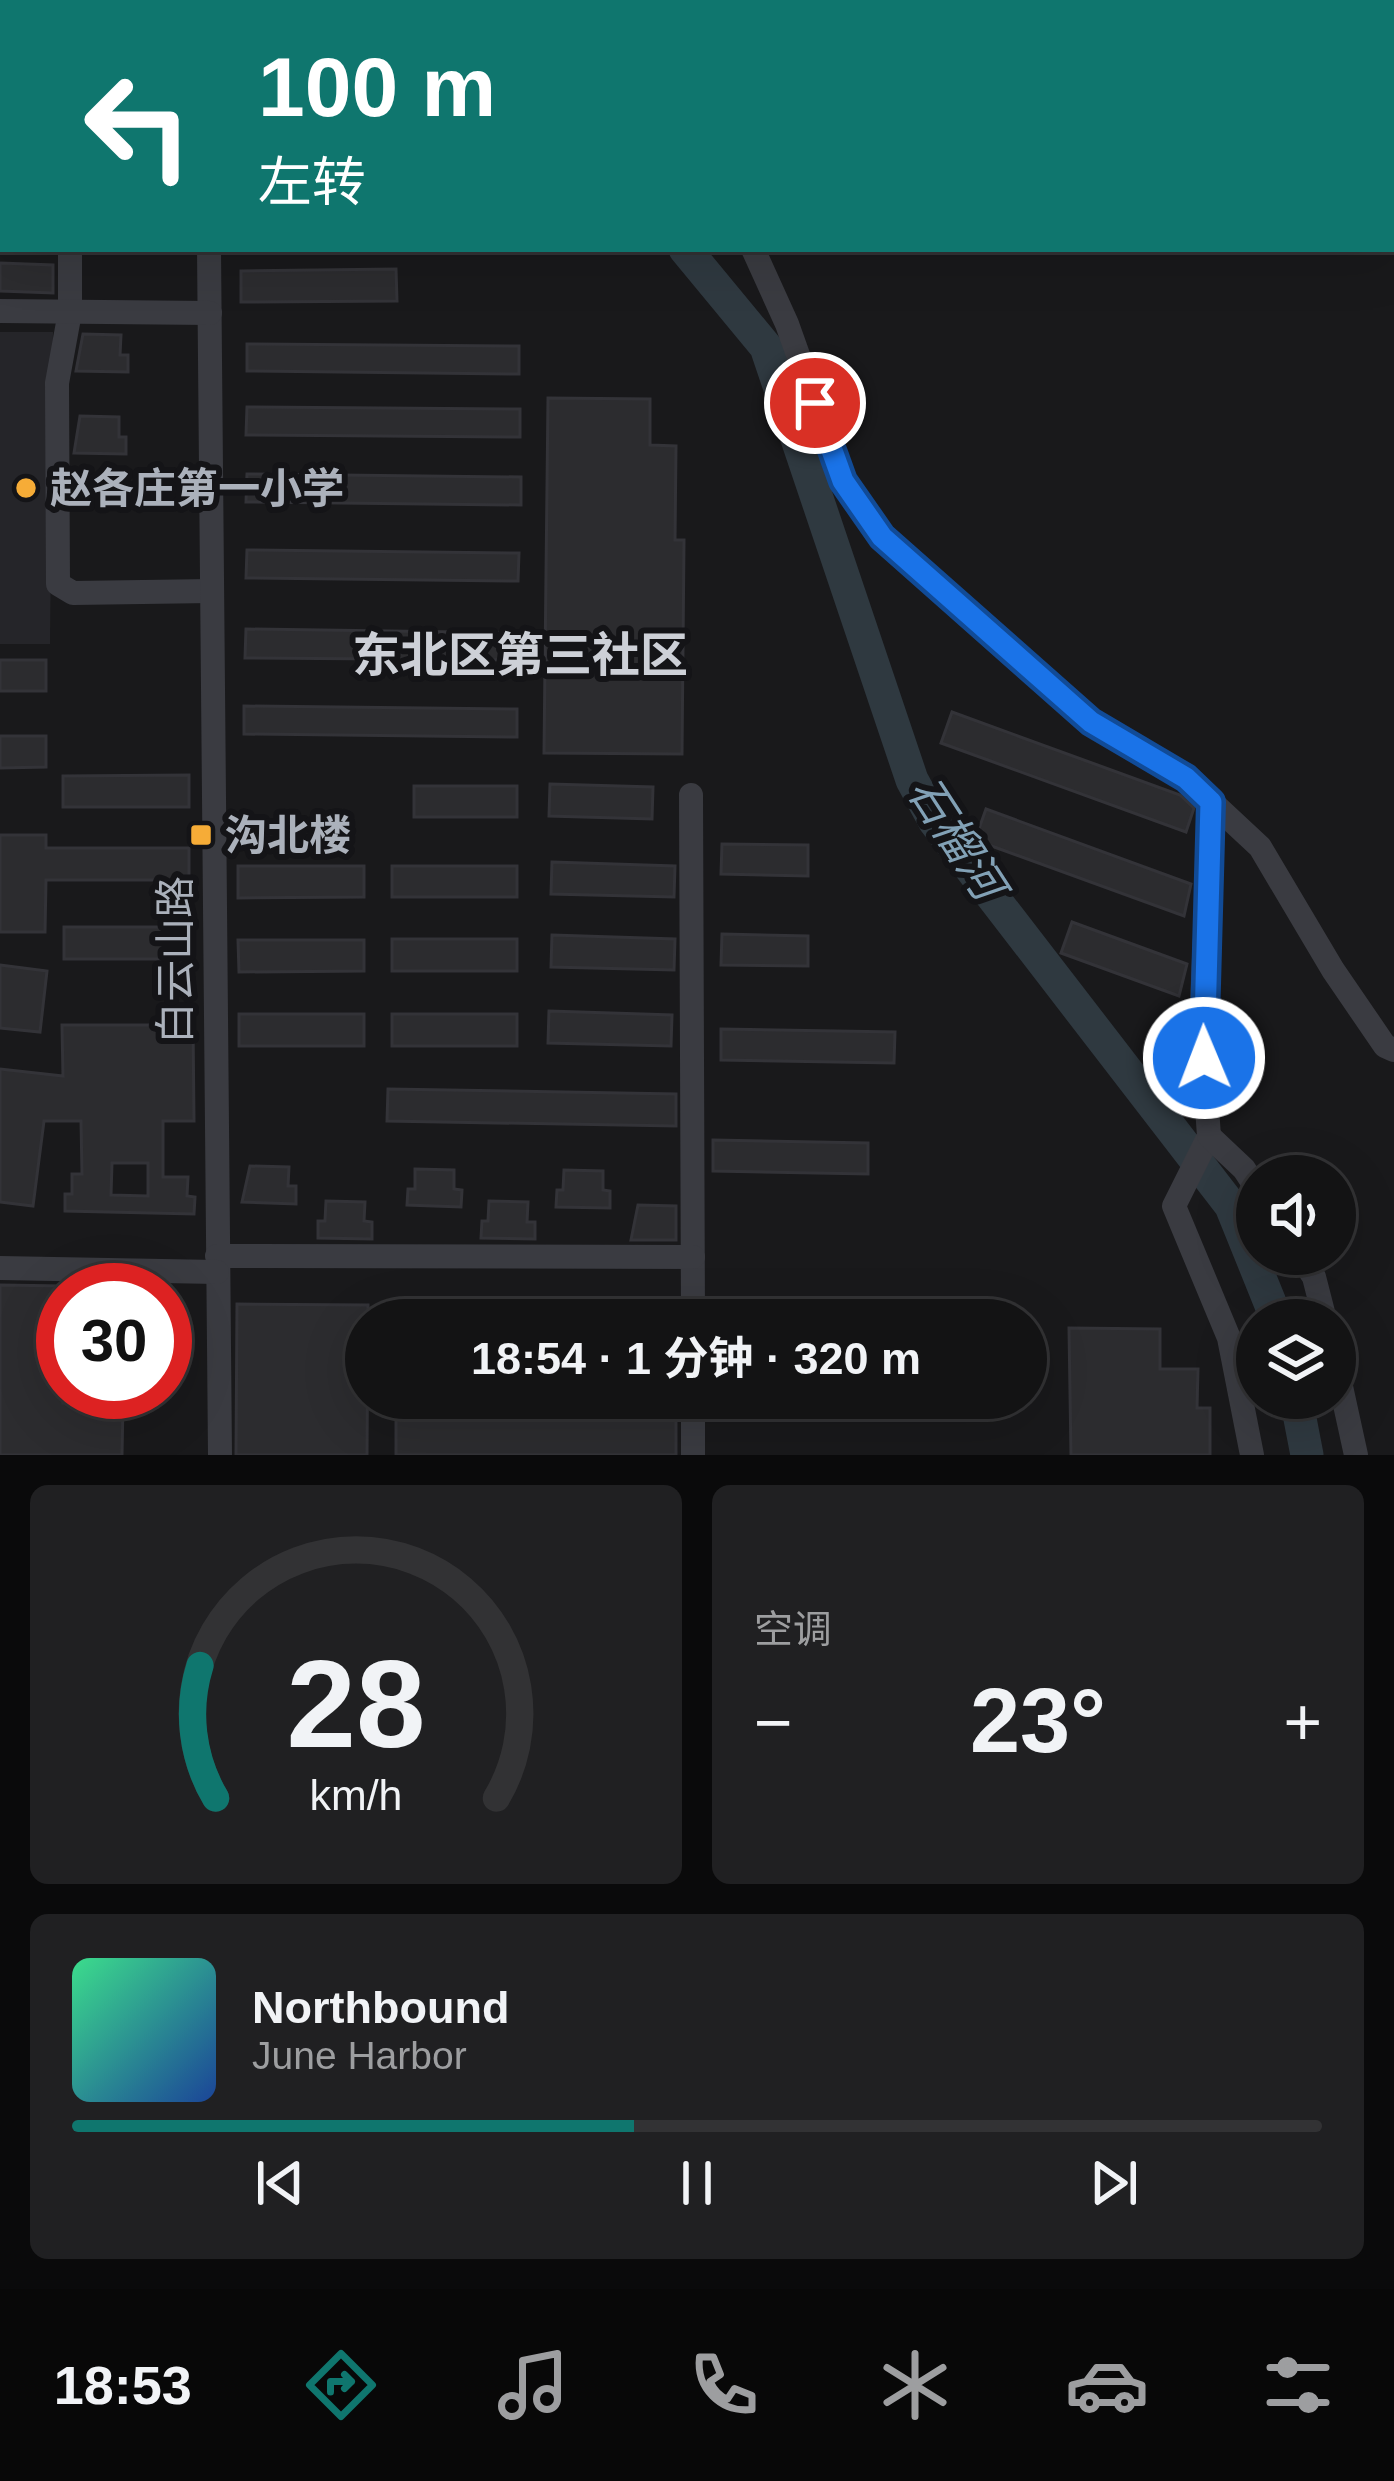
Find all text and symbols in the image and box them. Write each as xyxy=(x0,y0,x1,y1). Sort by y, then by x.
text: 100 m xyxy=(258,40,496,134)
icon: left xyxy=(60,48,216,204)
text: 左转 xyxy=(258,152,366,212)
pin xyxy=(764,352,866,454)
icon: arrive xyxy=(782,370,848,436)
place label: 赵各庄第一小学 xyxy=(50,465,344,512)
marker: 赵各庄第一小学 xyxy=(13,475,39,501)
district label: 东北区第三社区 xyxy=(352,629,688,682)
water label: 石榴河 xyxy=(898,767,1019,915)
place label: 沟北楼 xyxy=(225,812,351,859)
marker: 沟北楼 xyxy=(188,822,214,848)
street label: 白云山路 xyxy=(152,876,199,1044)
position arrow xyxy=(1141,995,1267,1121)
map controls xyxy=(1236,1155,1356,1419)
button: sound xyxy=(1236,1155,1356,1275)
speed limit sign: 30 xyxy=(36,1263,192,1419)
button: layers xyxy=(1236,1299,1356,1419)
text: 18:54 · 1 分钟 · 320 m xyxy=(471,1333,921,1384)
text: 空调 xyxy=(754,1608,832,1651)
text: 28 xyxy=(287,1634,425,1773)
text: 23° xyxy=(970,1671,1106,1771)
text: − xyxy=(754,1685,793,1759)
text: + xyxy=(1283,1685,1322,1759)
text: km/h xyxy=(310,1770,402,1818)
text: Northbound xyxy=(252,1982,509,2033)
text: June Harbor xyxy=(252,2034,467,2077)
icon: previous xyxy=(247,2150,313,2216)
icon: pause xyxy=(664,2150,730,2216)
icon: next xyxy=(1081,2150,1147,2216)
icon: directions xyxy=(299,2343,383,2427)
icon: music xyxy=(491,2343,575,2427)
icon: phone xyxy=(682,2343,766,2427)
icon: climate xyxy=(873,2343,957,2427)
icon: car xyxy=(1065,2343,1149,2427)
icon: filters xyxy=(1256,2343,1340,2427)
text: 18:53 xyxy=(54,2355,192,2415)

